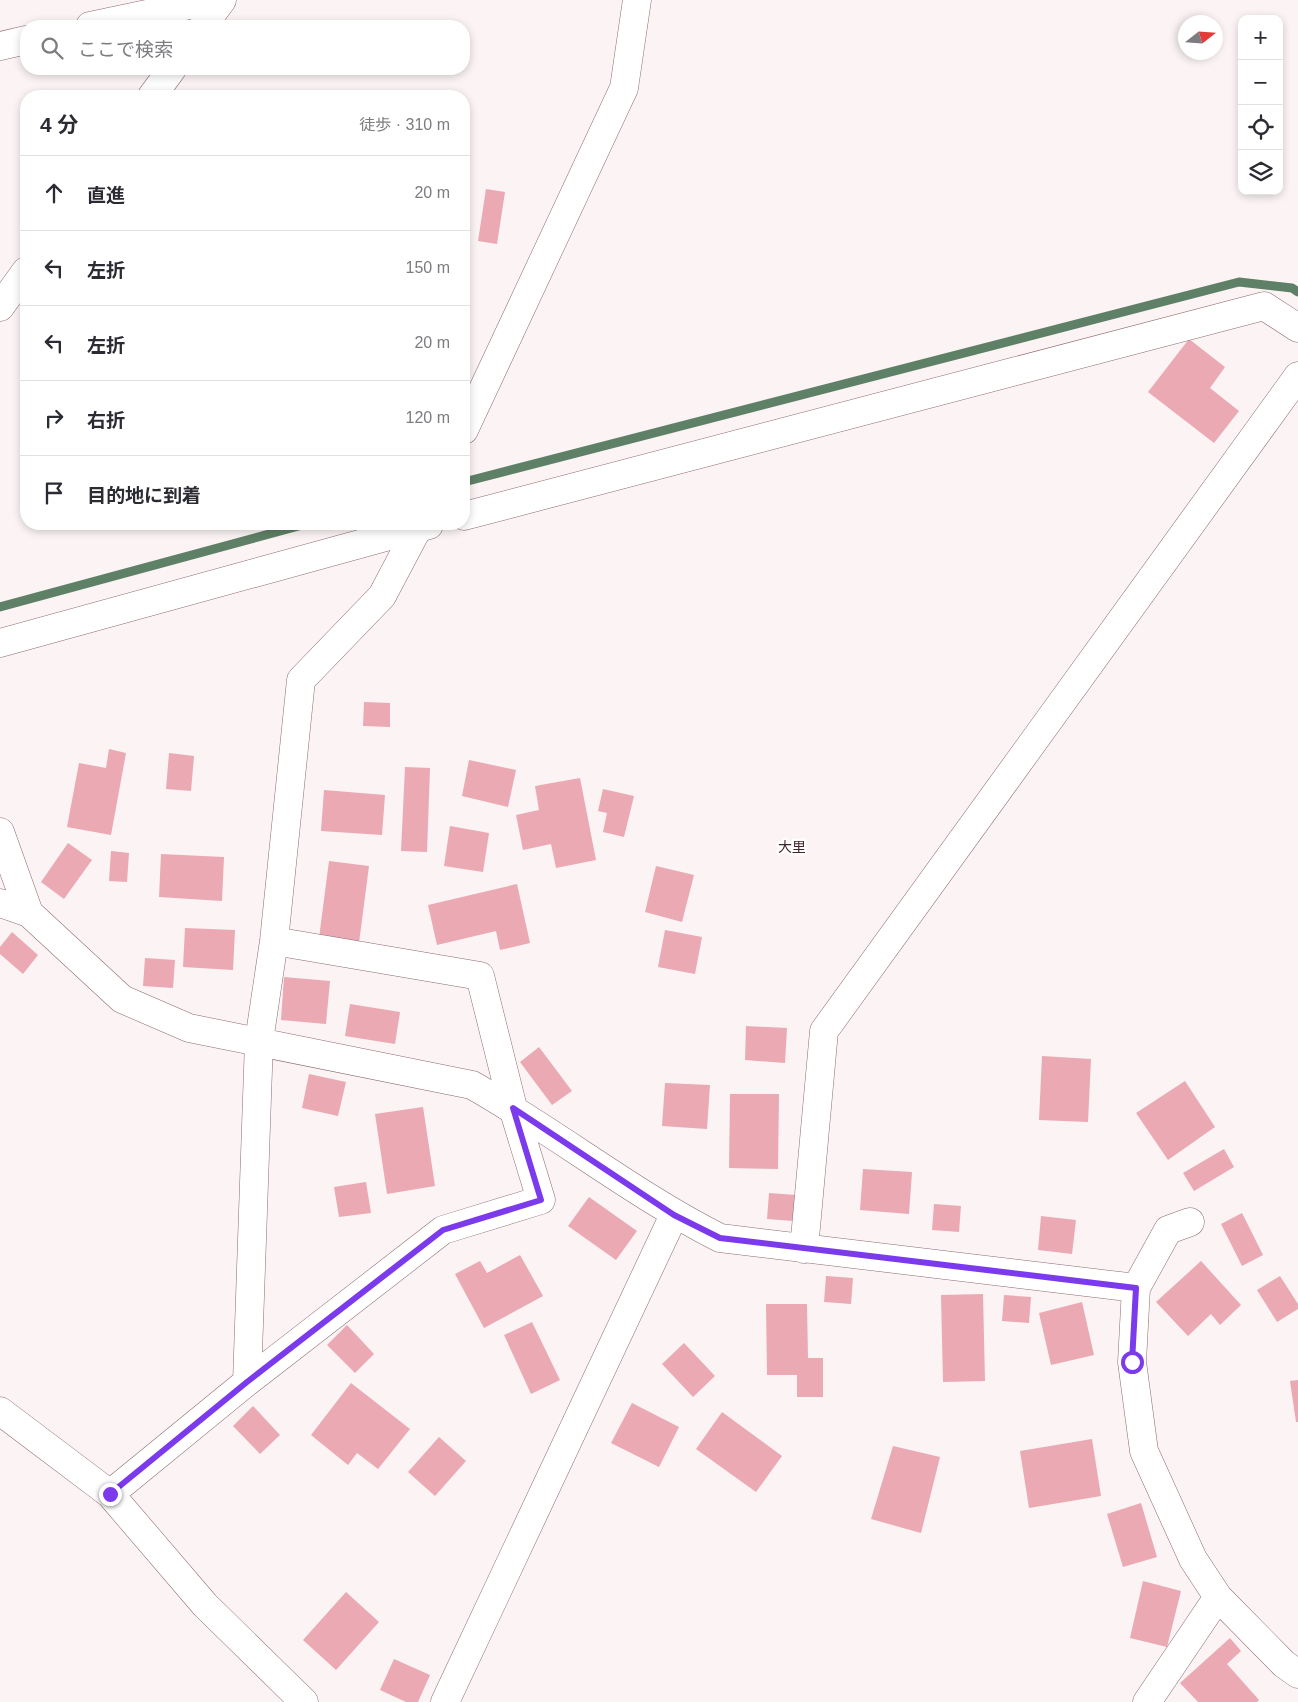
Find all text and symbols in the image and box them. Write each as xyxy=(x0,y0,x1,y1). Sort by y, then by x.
north arrow xyxy=(1178,15,1223,60)
map controls xyxy=(1238,15,1283,195)
button: + xyxy=(1238,15,1283,60)
search box xyxy=(20,20,470,75)
icon: search xyxy=(38,34,66,62)
text: ここで検索 xyxy=(78,39,173,60)
button: − xyxy=(1238,60,1283,105)
button: locate xyxy=(1238,105,1283,150)
text: 4 分 xyxy=(40,113,79,136)
text: 徒歩 · 310 m xyxy=(359,116,450,133)
button: layers xyxy=(1238,150,1283,195)
icon: ahead xyxy=(40,179,68,207)
text: 20 m xyxy=(414,184,450,201)
text: 直進 xyxy=(87,185,125,206)
icon: left xyxy=(40,254,68,282)
text: 150 m xyxy=(406,259,450,276)
text: 左折 xyxy=(87,260,125,281)
icon: left xyxy=(40,329,68,357)
text: 20 m xyxy=(414,334,450,351)
text: 左折 xyxy=(87,335,125,356)
icon: right xyxy=(40,404,68,432)
text: 120 m xyxy=(406,409,450,426)
text: 右折 xyxy=(87,410,125,431)
icon: arrive xyxy=(40,479,68,507)
text: 目的地に到着 xyxy=(87,485,201,506)
district label: 大里 xyxy=(778,839,806,855)
route start xyxy=(1121,1351,1144,1374)
route end xyxy=(99,1483,122,1506)

